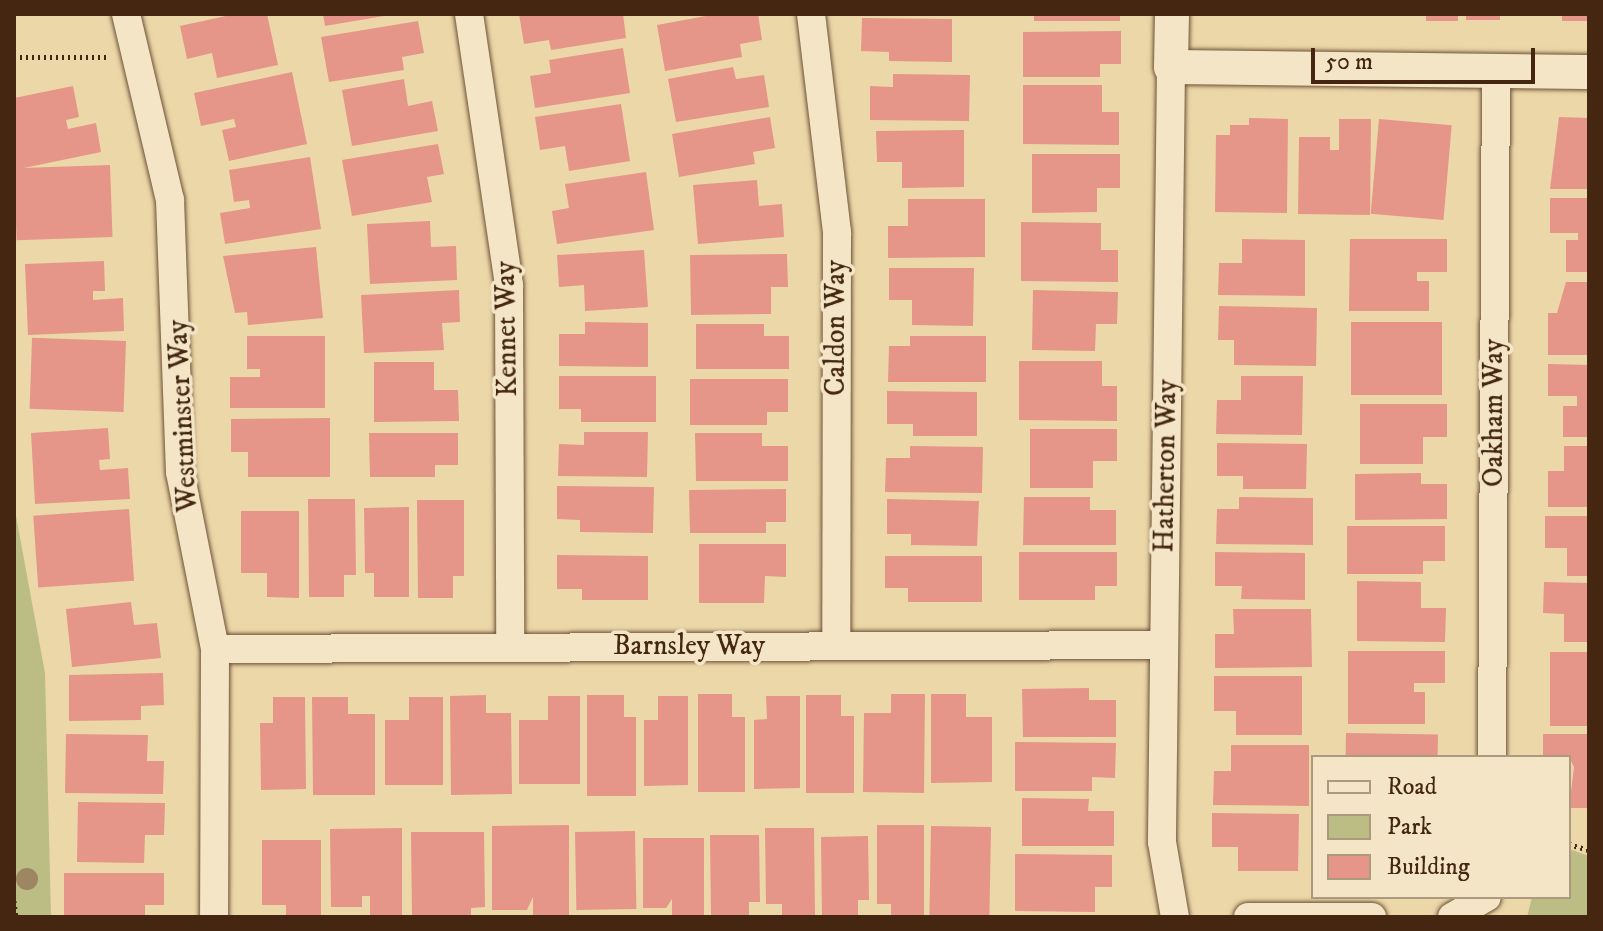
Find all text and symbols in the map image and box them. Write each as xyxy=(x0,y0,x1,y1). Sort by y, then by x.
scale bar xyxy=(1315,32,1539,82)
text: 50 m xyxy=(1325,47,1373,77)
street label: Caldon Way xyxy=(819,260,853,396)
street label: Kennet Way xyxy=(489,261,525,397)
street label: Westminster Way xyxy=(161,319,205,513)
street label: Oakham Way xyxy=(1477,339,1511,487)
street label: Hatherton Way xyxy=(1148,379,1184,553)
street label: Barnsley Way xyxy=(613,629,765,663)
legend xyxy=(1311,755,1571,899)
text: Road xyxy=(1387,772,1437,802)
text: Park xyxy=(1387,812,1432,842)
text: Building xyxy=(1387,852,1470,882)

